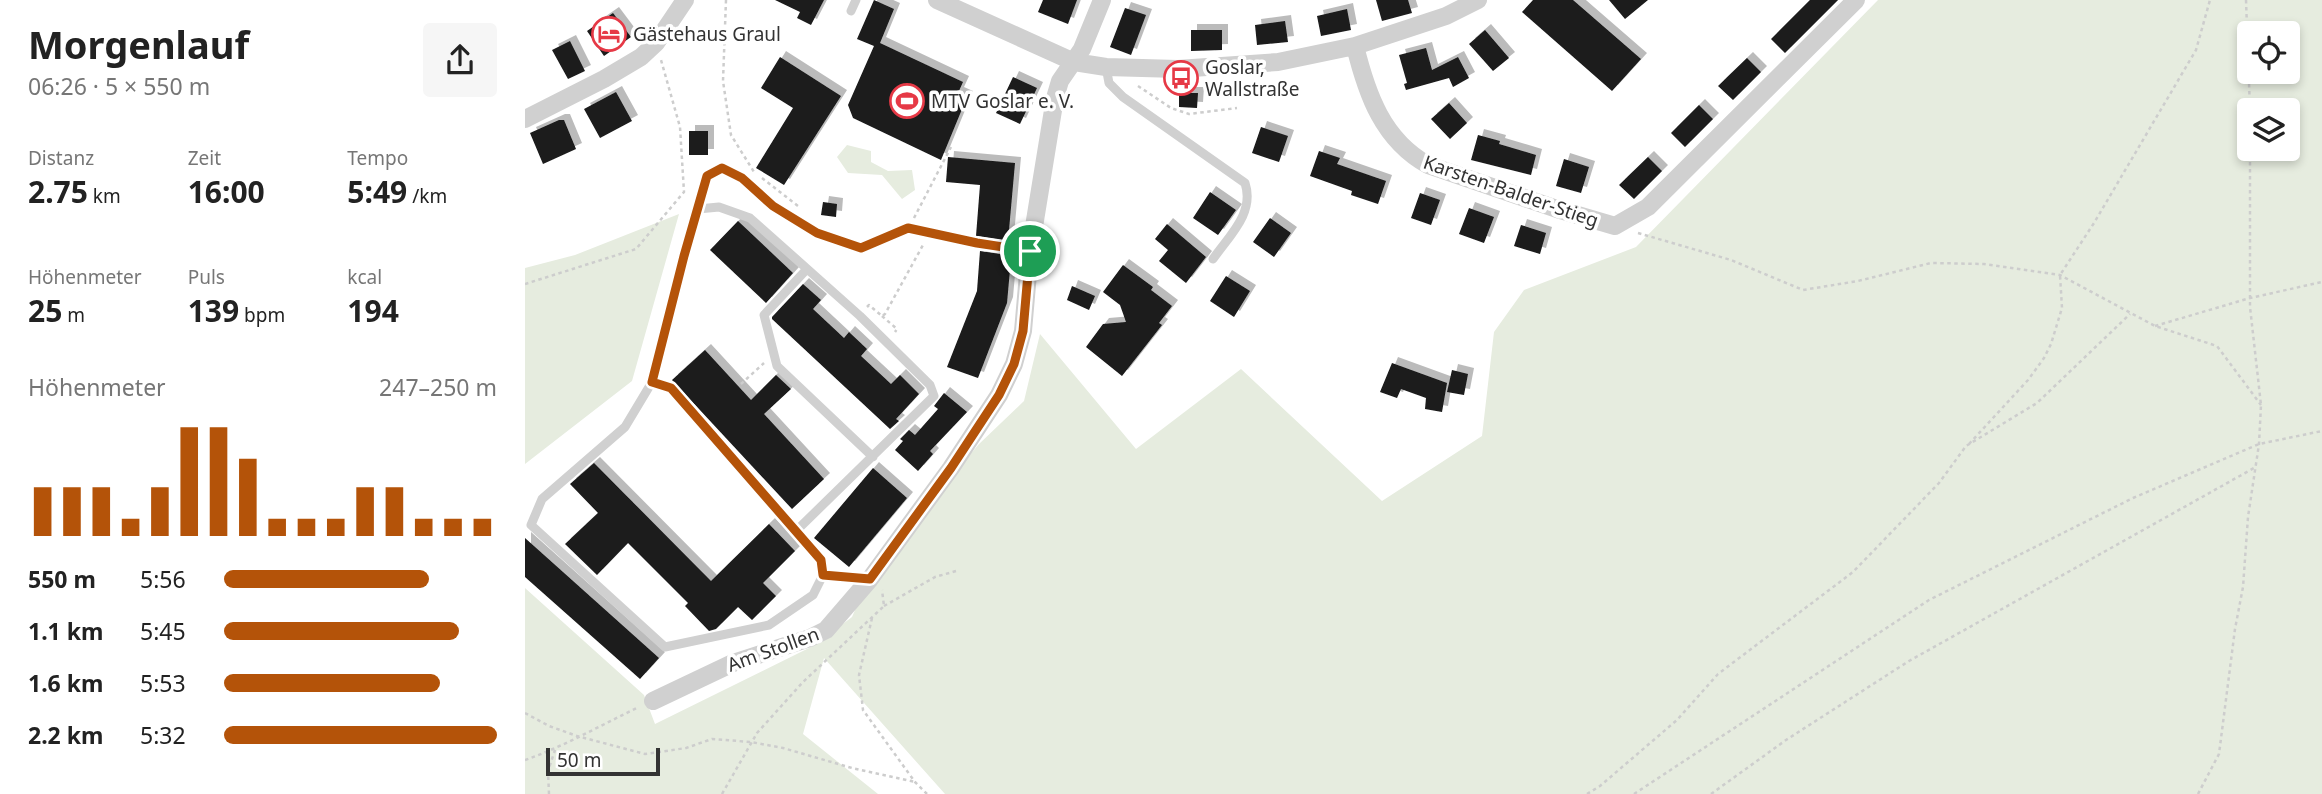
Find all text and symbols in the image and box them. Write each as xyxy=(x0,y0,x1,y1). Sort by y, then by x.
hotel icon: Gästehaus Graul xyxy=(590,15,628,53)
text: Morgenlauf xyxy=(28,18,249,70)
place label: Gästehaus Graul xyxy=(633,21,781,47)
map controls xyxy=(2237,21,2300,161)
button: locate xyxy=(2237,21,2300,84)
button: share xyxy=(423,23,497,97)
place label: Goslar, Wallstraße xyxy=(1205,54,1300,102)
bus stop icon: Goslar, Wallstraße xyxy=(1162,59,1200,97)
text: 06:26 · 5 × 550 m xyxy=(28,70,210,102)
sports icon: MTV Goslar e. V. xyxy=(888,82,926,120)
place label: MTV Goslar e. V. xyxy=(931,88,1074,114)
button: layers xyxy=(2237,98,2300,161)
text: Distanz xyxy=(28,145,94,171)
text: Zeit xyxy=(188,145,221,171)
text: Tempo xyxy=(347,145,408,171)
street label: Karsten-Balder-Stieg xyxy=(1420,149,1602,233)
text: 2.75 xyxy=(28,171,88,212)
text: 16:00 xyxy=(188,171,265,212)
text: 5:49 xyxy=(347,171,407,212)
text: km xyxy=(88,183,121,209)
text: /km xyxy=(407,183,447,209)
pin xyxy=(1000,221,1060,281)
icon: arrive xyxy=(1011,232,1049,270)
text: Höhenmeter xyxy=(28,264,142,290)
text: Puls xyxy=(188,264,225,290)
text: kcal xyxy=(347,264,382,290)
text: 25 xyxy=(28,290,62,331)
text: 139 xyxy=(188,290,239,331)
text: 194 xyxy=(347,290,399,331)
text: m xyxy=(62,302,85,328)
text: bpm xyxy=(239,302,285,328)
text: Höhenmeter xyxy=(28,371,166,403)
text: 247–250 m xyxy=(379,371,497,403)
text: 550 m xyxy=(28,563,96,595)
text: 5:56 xyxy=(140,563,186,595)
text: 1.1 km xyxy=(28,615,103,647)
text: 5:45 xyxy=(140,615,186,647)
street label: Am Stollen xyxy=(723,620,823,678)
text: 1.6 km xyxy=(28,667,103,699)
text: 5:53 xyxy=(140,667,186,699)
text: 2.2 km xyxy=(28,719,103,751)
text: 5:32 xyxy=(140,719,186,751)
scale bar xyxy=(546,745,660,777)
text: 50 m xyxy=(557,747,601,773)

